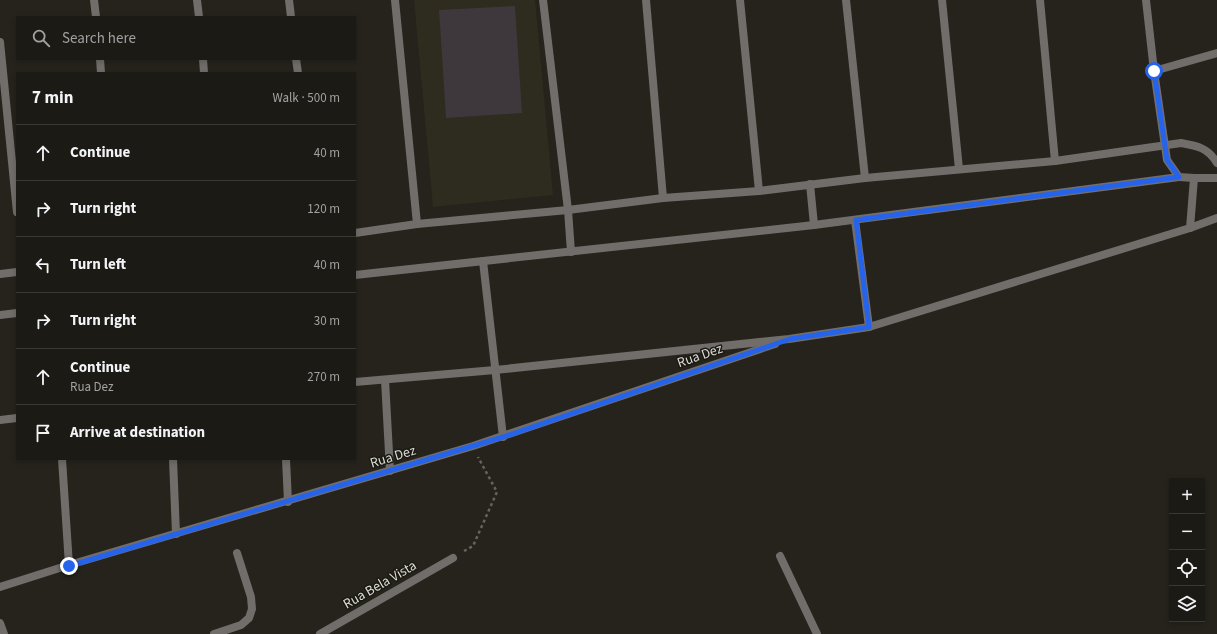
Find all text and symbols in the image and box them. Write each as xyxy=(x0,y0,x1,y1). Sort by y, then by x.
search box xyxy=(16,16,356,60)
icon: search xyxy=(30,27,52,49)
text: Search here xyxy=(62,28,136,49)
route start xyxy=(1145,62,1163,80)
text: 7 min xyxy=(32,86,73,110)
text: Walk · 500 m xyxy=(272,89,340,107)
icon: ahead xyxy=(32,142,54,164)
text: Continue xyxy=(70,142,130,163)
text: 40 m xyxy=(314,144,340,162)
icon: right xyxy=(32,198,54,220)
text: Turn right xyxy=(70,198,136,219)
text: 120 m xyxy=(307,200,340,218)
icon: left xyxy=(32,254,54,276)
text: Turn left xyxy=(70,254,126,275)
text: 40 m xyxy=(314,256,340,274)
icon: right xyxy=(32,310,54,332)
text: Turn right xyxy=(70,310,136,331)
text: 30 m xyxy=(314,312,340,330)
street label: Rua Dez xyxy=(675,339,725,373)
text: Continue xyxy=(70,357,130,378)
icon: ahead xyxy=(32,366,54,388)
text: 270 m xyxy=(307,368,340,386)
text: Rua Dez xyxy=(70,378,114,396)
icon: arrive xyxy=(32,422,54,444)
text: Arrive at destination xyxy=(70,422,205,443)
street label: Rua Dez xyxy=(368,441,418,473)
map controls xyxy=(1169,478,1205,622)
button: + xyxy=(1169,478,1205,514)
button: − xyxy=(1169,514,1205,550)
button: locate xyxy=(1169,550,1205,586)
street label: Rua Bela Vista xyxy=(340,556,420,614)
route end xyxy=(60,557,78,575)
button: layers xyxy=(1169,586,1205,622)

